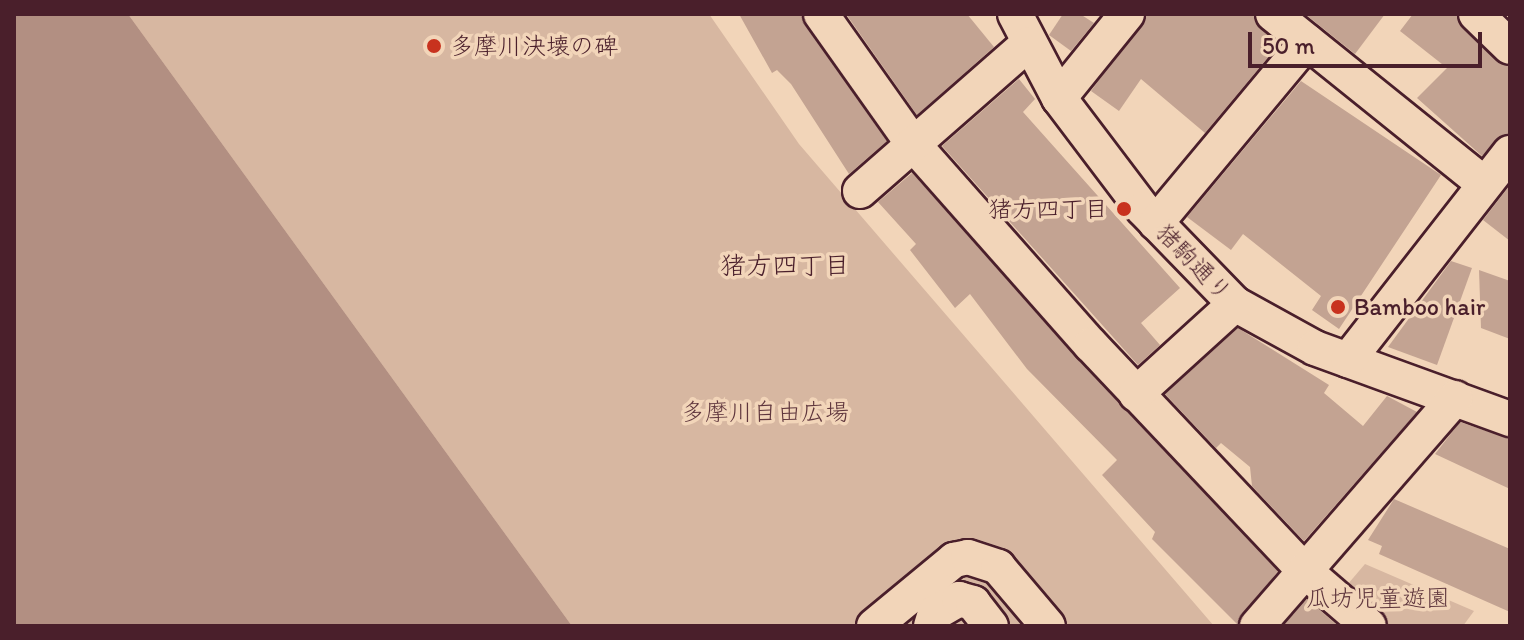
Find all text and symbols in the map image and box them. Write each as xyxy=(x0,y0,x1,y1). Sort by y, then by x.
scale bar xyxy=(1252,16,1486,66)
text: 50 m xyxy=(1262,31,1315,60)
place label: 多摩川決壊の碑 xyxy=(450,32,618,60)
marker: 多摩川決壊の碑 xyxy=(425,37,443,55)
place label: 猪方四丁目 xyxy=(988,195,1108,223)
marker: 猪方四丁目 xyxy=(1115,200,1133,218)
street label: 猪駒通り xyxy=(1150,217,1238,307)
district label: 猪方四丁目 xyxy=(720,250,850,282)
place label: Bamboo hair xyxy=(1354,293,1485,321)
marker: Bamboo hair xyxy=(1329,298,1347,316)
park label: 多摩川自由広場 xyxy=(681,398,849,426)
park label: 瓜坊児童遊園 xyxy=(1306,584,1450,612)

